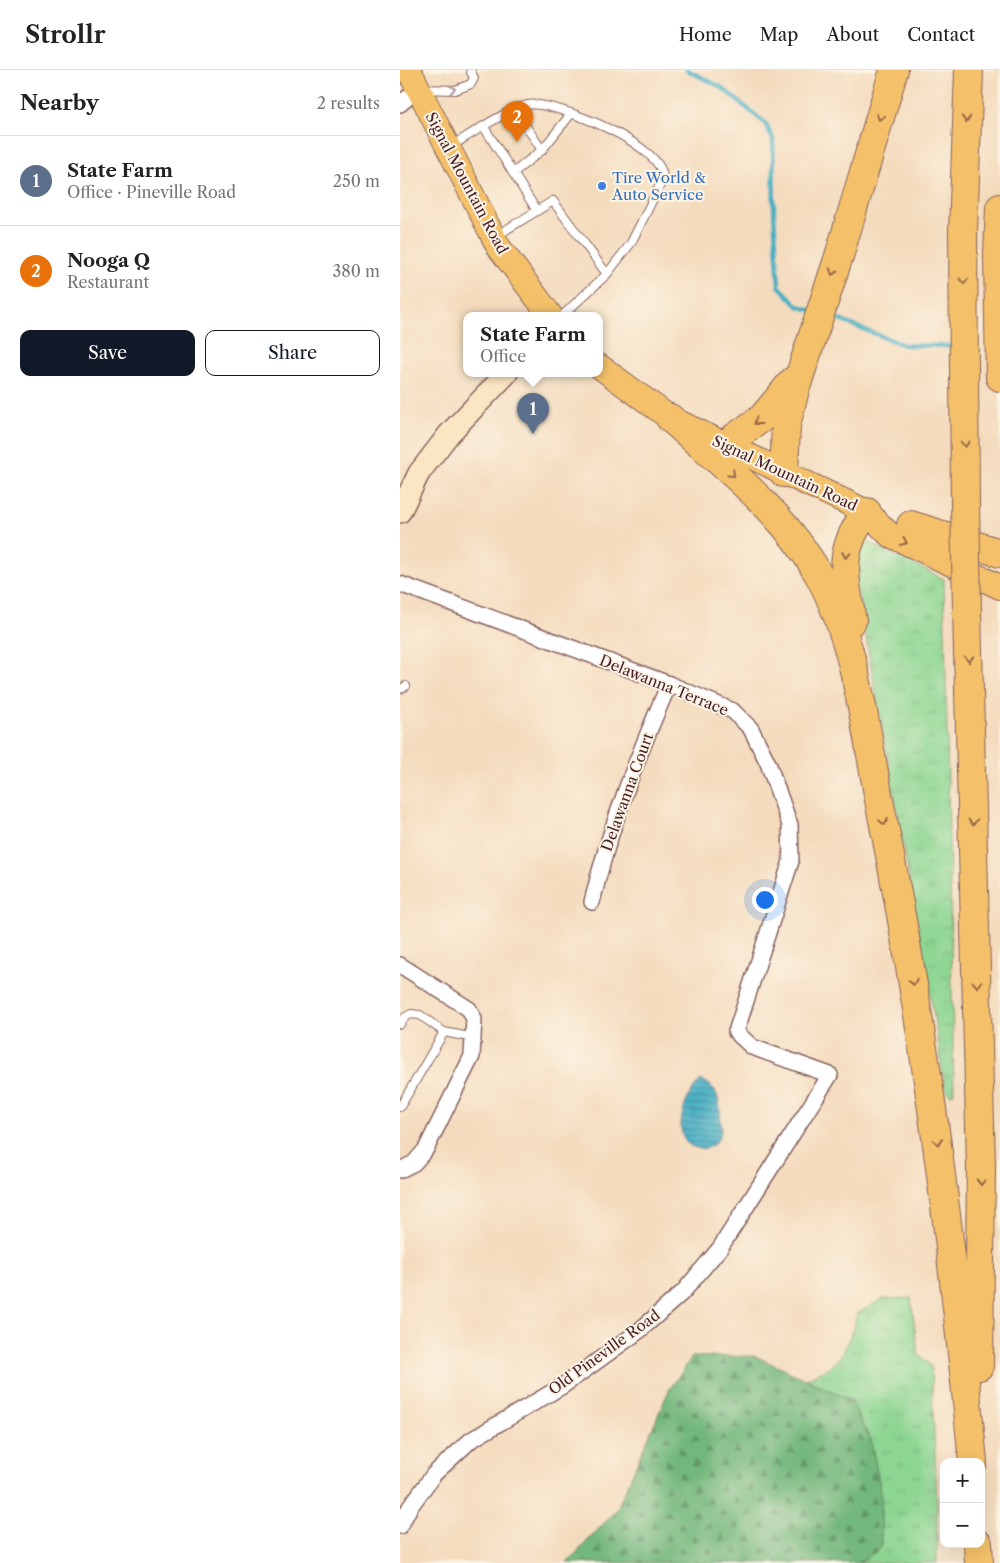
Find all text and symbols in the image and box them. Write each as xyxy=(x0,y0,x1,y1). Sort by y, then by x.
text: Strollr xyxy=(25,20,105,49)
text: Home xyxy=(679,24,732,46)
text: Map xyxy=(760,24,798,46)
text: About xyxy=(826,24,879,46)
text: Contact xyxy=(907,24,975,46)
one-way arrow xyxy=(447,85,456,95)
text: Nearby xyxy=(20,90,99,115)
text: 2 results xyxy=(317,93,380,113)
pin: 2 xyxy=(501,101,533,142)
street label: Signal Mountain Road xyxy=(421,109,513,257)
one-way arrow xyxy=(875,112,885,120)
one-way arrow xyxy=(961,115,972,123)
text: State Farm xyxy=(67,159,173,182)
place label: Tire World & Auto Service xyxy=(611,168,706,204)
text: 1 xyxy=(32,171,40,191)
text: 250 m xyxy=(333,171,380,191)
marker: Tire World & Auto Service xyxy=(596,180,608,192)
text: Office · Pineville Road xyxy=(67,182,236,202)
text: Nooga Q xyxy=(67,249,150,272)
text: 2 xyxy=(31,261,41,281)
text: 380 m xyxy=(332,261,380,281)
one-way arrow xyxy=(829,268,839,276)
text: Restaurant xyxy=(67,272,149,292)
one-way arrow xyxy=(959,278,969,285)
popup xyxy=(463,312,603,377)
text: State Farm xyxy=(480,323,586,346)
button: Save xyxy=(20,330,195,376)
button: Share xyxy=(205,330,380,376)
text: Office xyxy=(480,346,526,366)
pin: 1 xyxy=(517,393,549,434)
one-way arrow xyxy=(754,416,763,424)
street label: Signal Mountain Road xyxy=(709,431,861,515)
one-way arrow xyxy=(960,440,970,448)
one-way arrow xyxy=(727,469,736,478)
one-way arrow xyxy=(899,536,908,546)
one-way arrow xyxy=(841,551,851,560)
street label: Delawanna Terrace xyxy=(597,650,731,720)
one-way arrow xyxy=(963,655,974,663)
street label: Delawanna Court xyxy=(597,730,657,854)
one-way arrow xyxy=(878,818,888,826)
one-way arrow xyxy=(967,818,978,826)
your location xyxy=(752,887,778,913)
one-way arrow xyxy=(908,977,918,986)
one-way arrow xyxy=(972,980,982,988)
one-way arrow xyxy=(932,1139,943,1147)
one-way arrow xyxy=(976,1178,986,1186)
street label: Old Pineville Road xyxy=(545,1305,663,1399)
map controls xyxy=(940,1458,985,1548)
button: + xyxy=(940,1458,985,1503)
button: − xyxy=(940,1503,985,1548)

